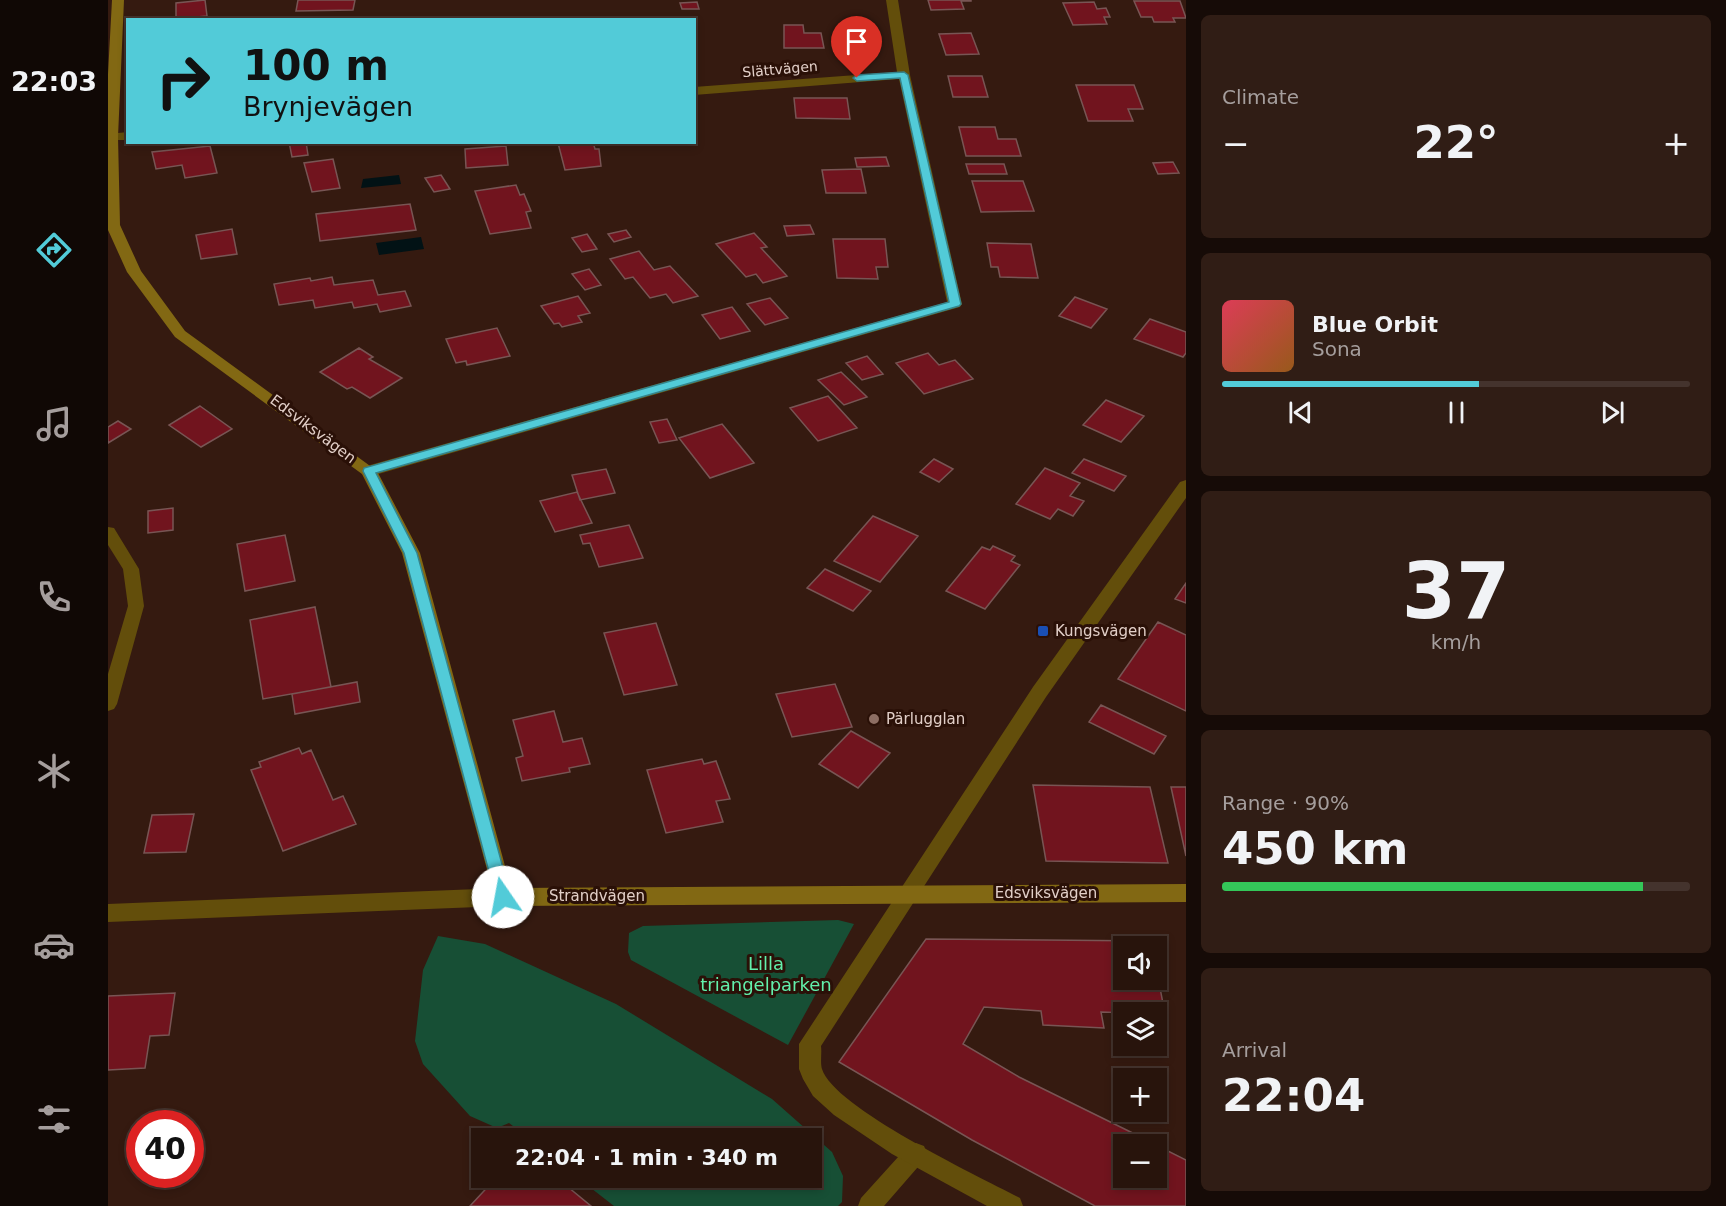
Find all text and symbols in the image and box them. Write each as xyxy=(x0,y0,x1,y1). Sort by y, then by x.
pin xyxy=(831,16,882,78)
icon: arrive xyxy=(840,25,873,58)
text: 100 m xyxy=(243,41,389,90)
icon: right xyxy=(144,42,222,120)
street label: Slättvägen xyxy=(742,58,818,80)
text: 22:03 xyxy=(11,66,97,97)
text: Climate xyxy=(1222,85,1299,109)
text: Brynjevägen xyxy=(243,91,413,122)
text: 22° xyxy=(1413,116,1499,169)
text: − xyxy=(1222,124,1250,163)
text: + xyxy=(1662,124,1690,163)
icon: directions xyxy=(33,229,75,271)
text: Blue Orbit xyxy=(1312,312,1438,337)
text: Sona xyxy=(1312,337,1362,361)
street label: Edsviksvägen xyxy=(267,391,359,467)
icon: previous xyxy=(1284,396,1317,429)
icon: pause xyxy=(1440,396,1473,429)
icon: next xyxy=(1596,396,1629,429)
icon: music xyxy=(33,403,75,445)
text: 37 xyxy=(1402,546,1510,636)
icon: phone xyxy=(33,576,75,618)
place label: Kungsvägen xyxy=(1055,622,1147,640)
marker: Kungsvägen xyxy=(1036,624,1050,638)
text: km/h xyxy=(1431,630,1481,654)
place label: Pärlugglan xyxy=(886,710,965,728)
marker: Pärlugglan xyxy=(867,712,881,726)
icon: climate xyxy=(33,750,75,792)
text: Range · 90% xyxy=(1222,791,1349,815)
text: 450 km xyxy=(1222,822,1408,875)
position arrow xyxy=(471,865,535,929)
street label: Edsviksvägen xyxy=(995,884,1097,902)
street label: Strandvägen xyxy=(549,887,645,905)
icon: car xyxy=(33,924,75,966)
map controls xyxy=(1113,936,1167,1188)
button: sound xyxy=(1113,936,1167,990)
park label: Lilla triangelparken xyxy=(700,953,832,995)
button: layers xyxy=(1113,1002,1167,1056)
text: Arrival xyxy=(1222,1038,1287,1062)
button: + xyxy=(1113,1068,1167,1122)
text: 22:04 xyxy=(1222,1069,1365,1122)
icon: filters xyxy=(33,1098,75,1140)
speed limit sign: 40 xyxy=(126,1110,204,1188)
button: − xyxy=(1113,1134,1167,1188)
text: 22:04 · 1 min · 340 m xyxy=(515,1145,778,1170)

